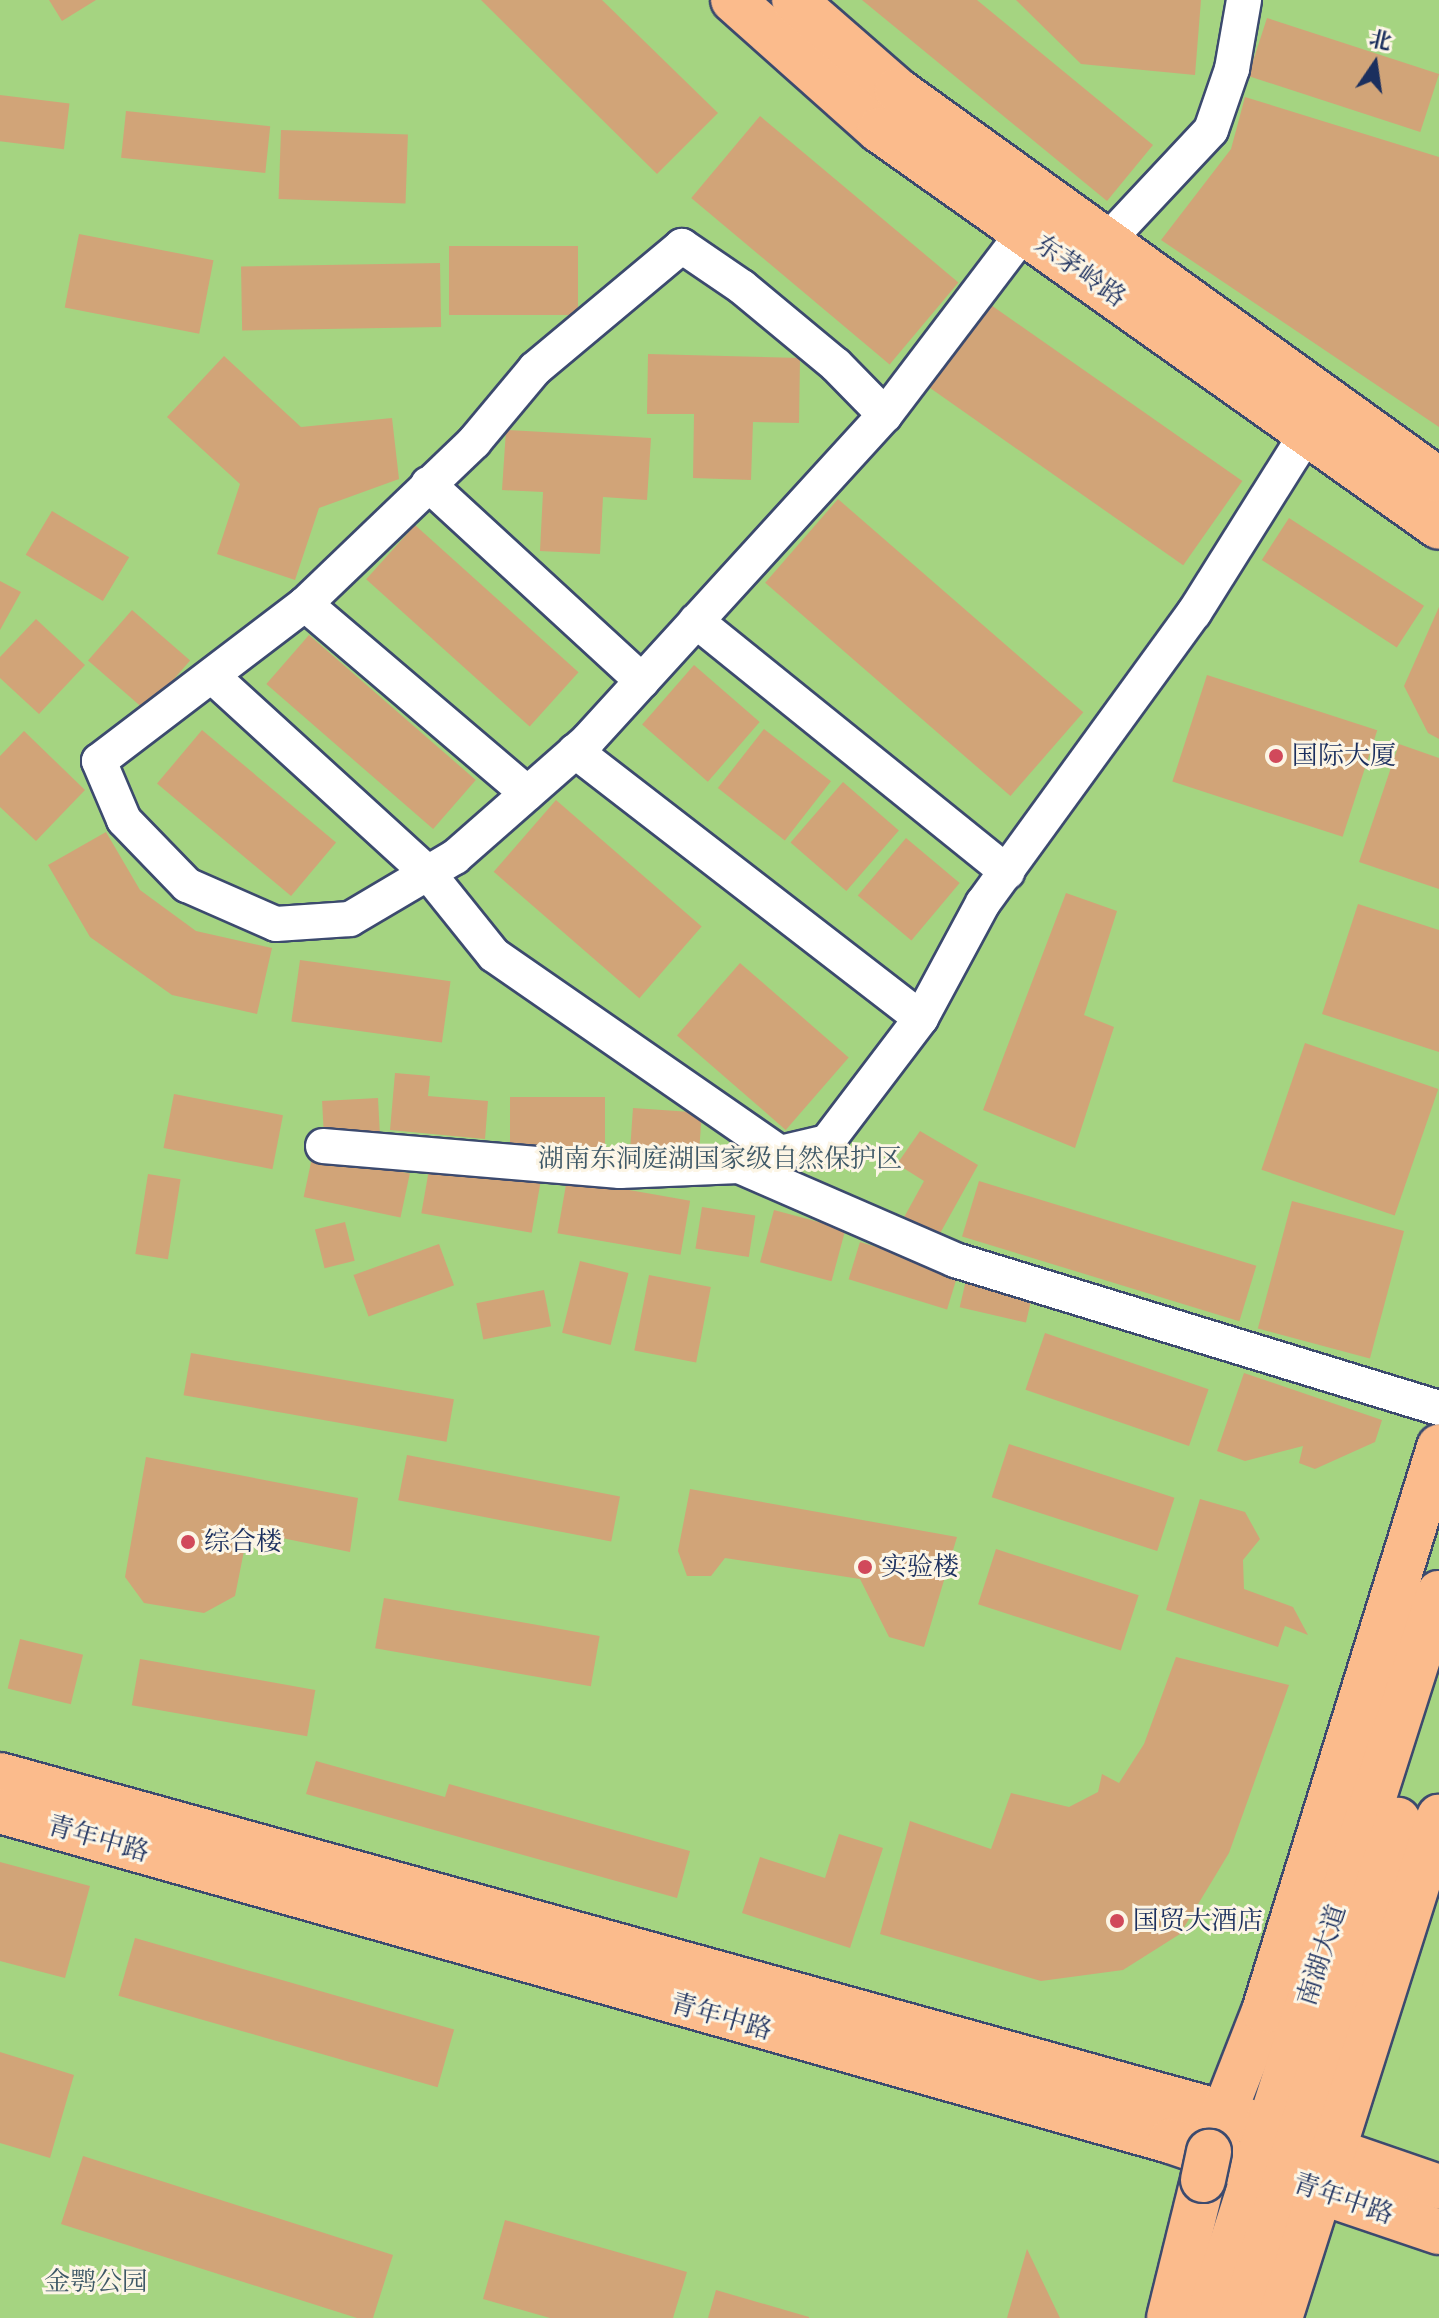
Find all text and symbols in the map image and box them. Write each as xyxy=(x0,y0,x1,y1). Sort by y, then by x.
north arrow xyxy=(1335,24,1415,104)
text: 北 xyxy=(1366,24,1394,58)
street label: 东茅岭路 xyxy=(1028,228,1132,314)
place label: 国际大厦 xyxy=(1292,740,1396,772)
marker: 国际大厦 xyxy=(1267,747,1285,765)
park label: 湖南东洞庭湖国家级自然保护区 xyxy=(538,1143,902,1175)
place label: 综合楼 xyxy=(204,1526,282,1558)
marker: 综合楼 xyxy=(179,1533,197,1551)
place label: 实验楼 xyxy=(881,1551,959,1583)
marker: 实验楼 xyxy=(856,1558,874,1576)
street label: 青年中路 xyxy=(44,1810,152,1868)
street label: 南湖大道 xyxy=(1291,1901,1353,2009)
place label: 国贸大酒店 xyxy=(1133,1905,1263,1937)
marker: 国贸大酒店 xyxy=(1108,1912,1126,1930)
street label: 青年中路 xyxy=(667,1988,775,2046)
street label: 青年中路 xyxy=(1289,2167,1397,2231)
park label: 金鹗公园 xyxy=(44,2266,148,2298)

